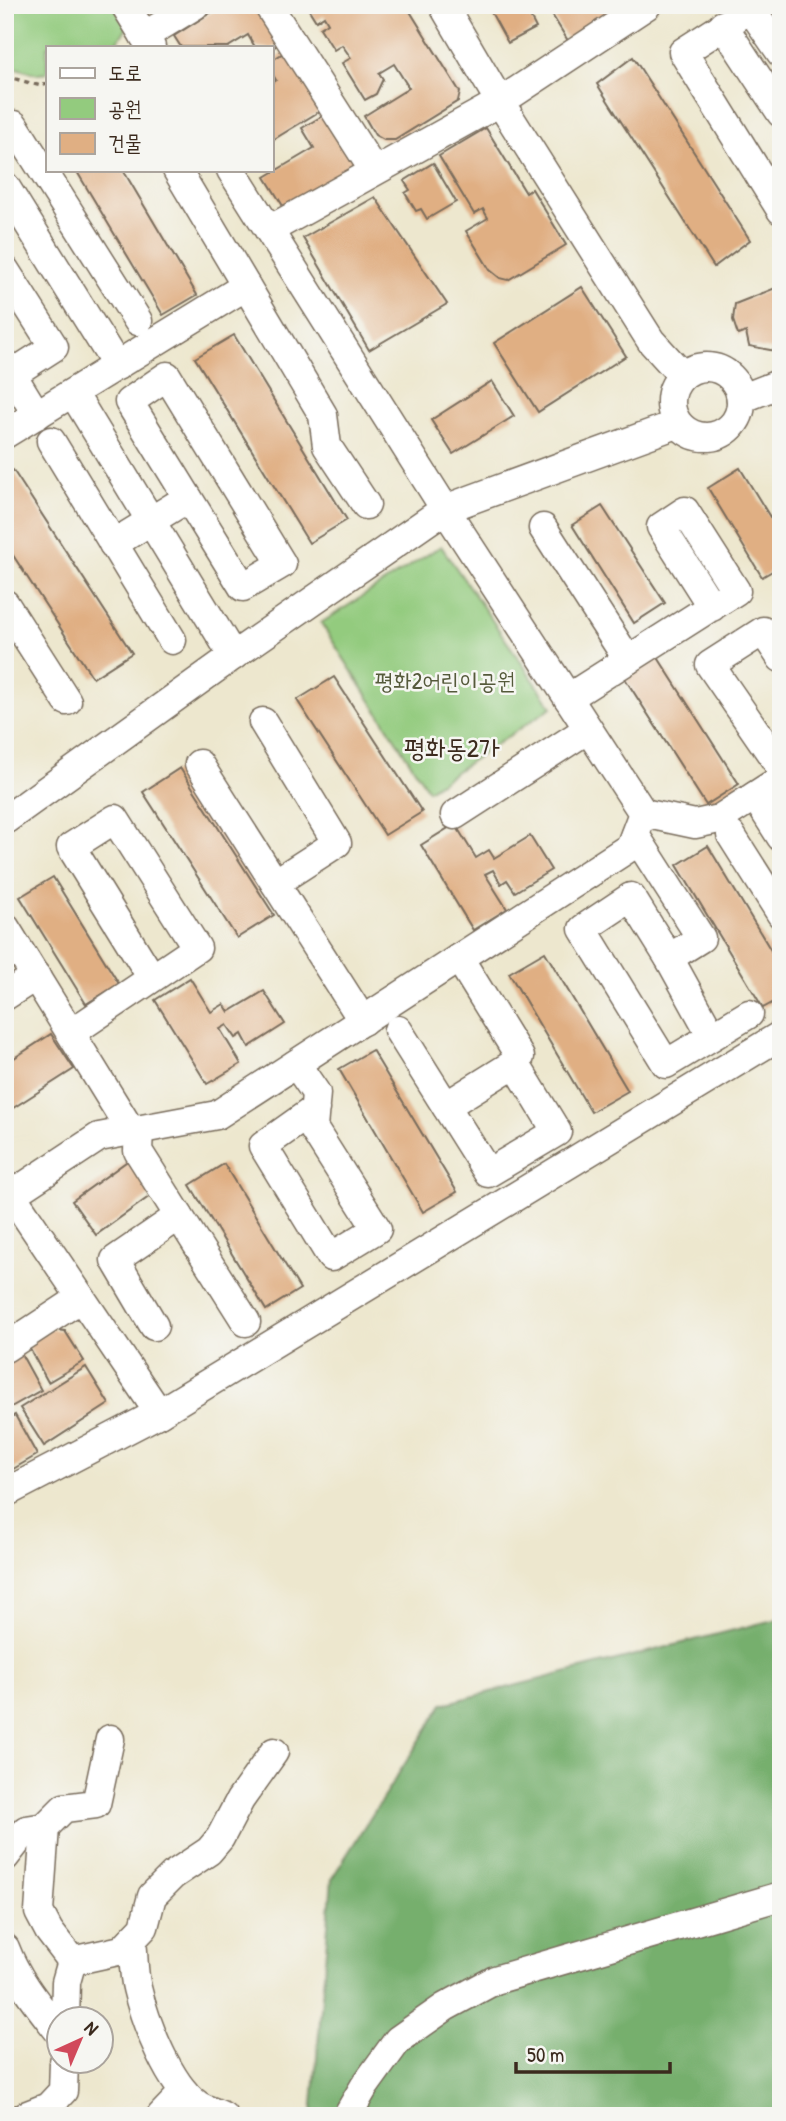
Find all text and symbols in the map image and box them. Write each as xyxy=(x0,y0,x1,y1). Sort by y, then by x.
legend xyxy=(46,46,273,172)
text: 도로 xyxy=(108,58,142,87)
text: 공원 xyxy=(108,94,142,123)
text: 건물 xyxy=(108,128,142,157)
park label: 평화2어린이공원 xyxy=(375,665,515,696)
district label: 평화동2가 xyxy=(404,730,500,765)
north arrow xyxy=(46,2006,116,2076)
text: N xyxy=(79,2015,104,2041)
scale bar xyxy=(516,2030,670,2074)
text: 50 m xyxy=(527,2040,564,2069)

